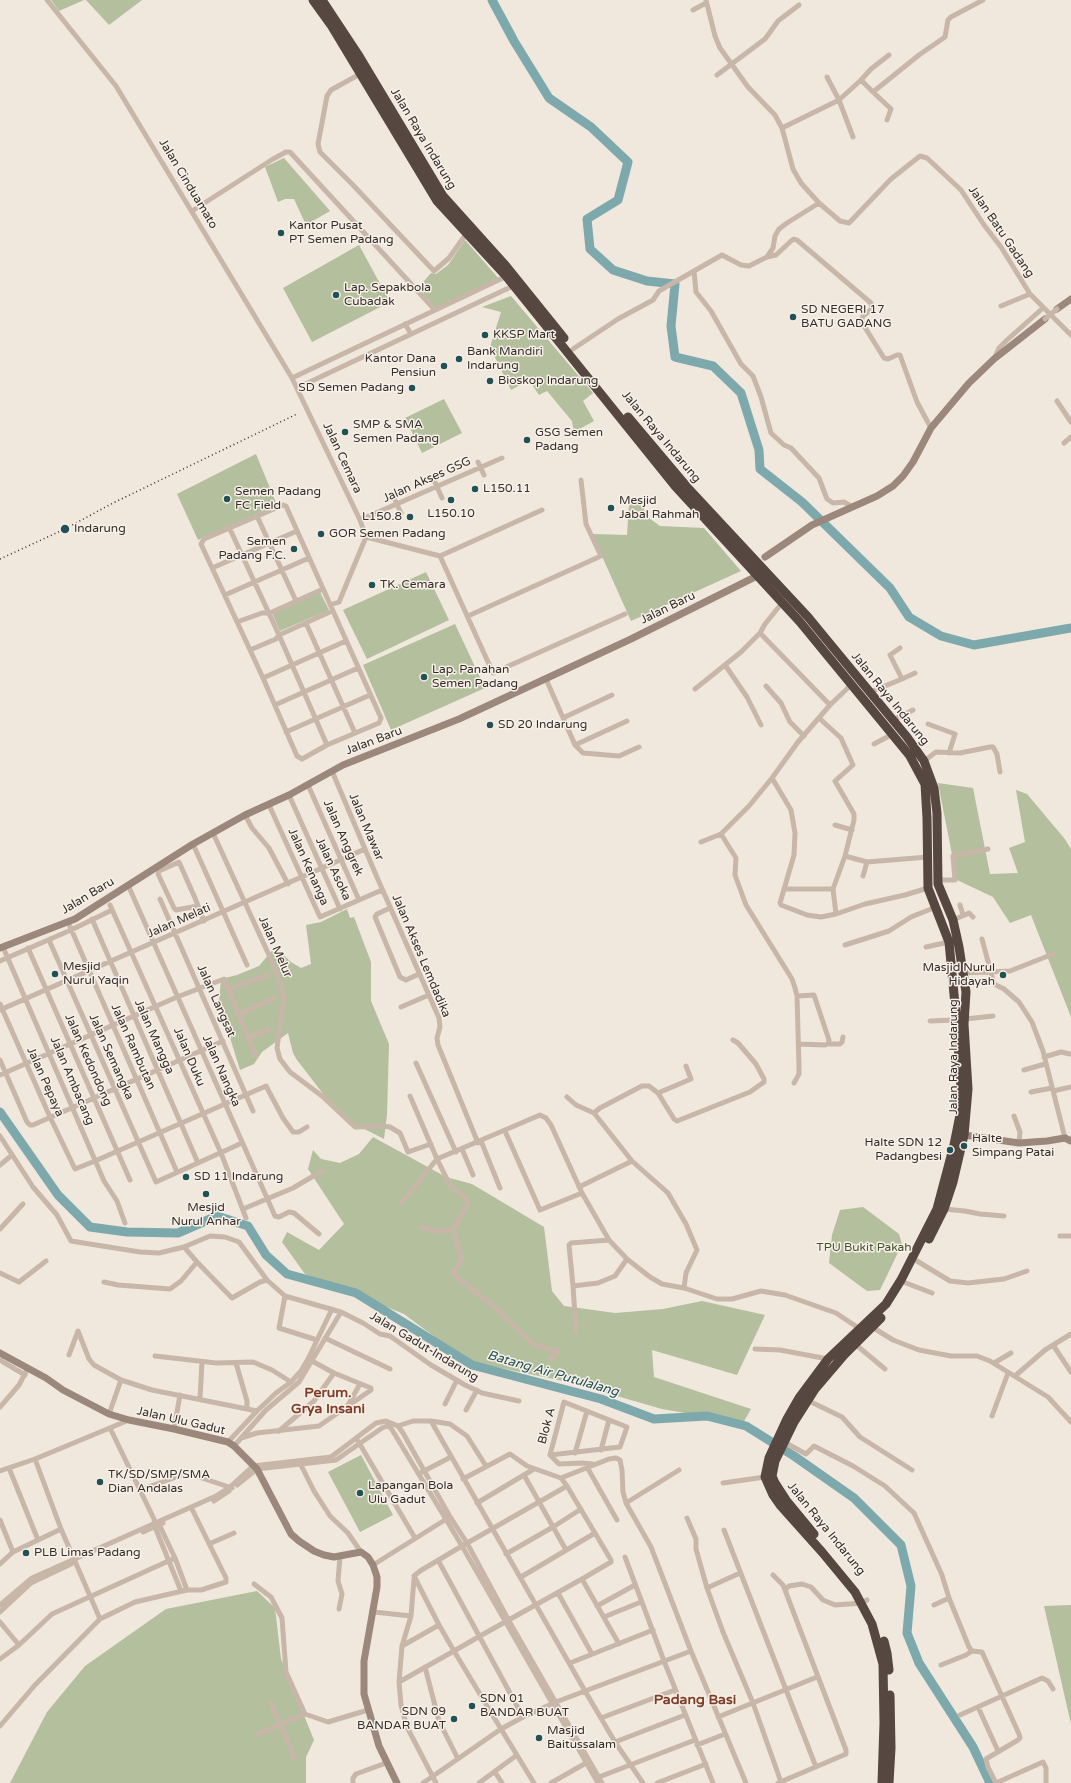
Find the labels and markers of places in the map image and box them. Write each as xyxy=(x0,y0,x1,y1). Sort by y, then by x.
place label: Kantor Pusat PT Semen Padang xyxy=(289,219,394,247)
marker: Kantor Pusat PT Semen Padang xyxy=(276,228,286,238)
place label: Lap. Sepakbola Cubadak xyxy=(344,281,431,309)
marker: Lap. Sepakbola Cubadak xyxy=(331,290,341,300)
place label: SD NEGERI 17 BATU GADANG xyxy=(801,303,892,331)
marker: SD NEGERI 17 BATU GADANG xyxy=(788,312,798,322)
place label: KKSP Mart xyxy=(493,328,555,342)
marker: KKSP Mart xyxy=(480,330,490,340)
place label: Bank Mandiri Indarung xyxy=(467,345,543,373)
place label: Kantor Dana Pensiun xyxy=(365,352,436,380)
marker: Bank Mandiri Indarung xyxy=(454,354,464,364)
marker: Kantor Dana Pensiun xyxy=(439,361,449,371)
place label: Bioskop Indarung xyxy=(498,374,598,388)
marker: Bioskop Indarung xyxy=(485,376,495,386)
place label: SD Semen Padang xyxy=(298,381,404,395)
marker: SD Semen Padang xyxy=(407,383,417,393)
place label: SMP & SMA Semen Padang xyxy=(353,418,439,446)
place label: GSG Semen Padang xyxy=(535,426,603,454)
marker: SMP & SMA Semen Padang xyxy=(340,427,350,437)
marker: GSG Semen Padang xyxy=(522,435,532,445)
place label: L150.11 xyxy=(483,482,531,496)
marker: L150.11 xyxy=(470,484,480,494)
place label: Semen Padang FC Field xyxy=(235,485,321,513)
marker: Semen Padang FC Field xyxy=(222,494,232,504)
place label: Mesjid Jabal Rahmah xyxy=(619,494,699,522)
marker: L150.10 xyxy=(446,495,456,505)
marker: Mesjid Jabal Rahmah xyxy=(606,503,616,513)
place label: L150.10 xyxy=(427,507,475,521)
place label: L150.8 xyxy=(362,510,402,524)
marker: L150.8 xyxy=(405,512,415,522)
place label: Indarung xyxy=(74,522,126,536)
marker: Indarung xyxy=(59,523,71,535)
place label: GOR Semen Padang xyxy=(329,527,446,541)
marker: GOR Semen Padang xyxy=(316,529,326,539)
place label: Semen Padang F.C. xyxy=(218,535,286,563)
marker: Semen Padang F.C. xyxy=(289,544,299,554)
place label: TK. Cemara xyxy=(380,578,446,592)
marker: TK. Cemara xyxy=(367,580,377,590)
place label: Lap. Panahan Semen Padang xyxy=(432,663,518,691)
marker: Lap. Panahan Semen Padang xyxy=(419,672,429,682)
place label: SD 20 Indarung xyxy=(498,718,587,732)
marker: SD 20 Indarung xyxy=(485,720,495,730)
place label: Mesjid Nurul Yaqin xyxy=(63,960,129,988)
place label: Masjid Nurul Hidayah xyxy=(922,961,995,989)
marker: Mesjid Nurul Yaqin xyxy=(50,969,60,979)
marker: Masjid Nurul Hidayah xyxy=(998,970,1008,980)
place label: Halte Simpang Patai xyxy=(972,1132,1054,1160)
place label: Halte SDN 12 Padangbesi xyxy=(865,1136,942,1164)
marker: Halte Simpang Patai xyxy=(959,1141,969,1151)
marker: Halte SDN 12 Padangbesi xyxy=(945,1145,955,1155)
place label: SD 11 Indarung xyxy=(194,1170,283,1184)
marker: SD 11 Indarung xyxy=(181,1172,191,1182)
marker: Mesjid Nurul Anhar xyxy=(201,1189,211,1199)
place label: Mesjid Nurul Anhar xyxy=(171,1201,241,1229)
place label: TK/SD/SMP/SMA Dian Andalas xyxy=(108,1468,210,1496)
marker: TK/SD/SMP/SMA Dian Andalas xyxy=(95,1477,105,1487)
place label: Lapangan Bola Ulu Gadut xyxy=(368,1479,453,1507)
marker: Lapangan Bola Ulu Gadut xyxy=(355,1488,365,1498)
place label: PLB Limas Padang xyxy=(34,1546,141,1560)
marker: PLB Limas Padang xyxy=(21,1548,31,1558)
place label: SDN 01 BANDAR BUAT xyxy=(480,1692,569,1720)
marker: SDN 01 BANDAR BUAT xyxy=(467,1701,477,1711)
place label: SDN 09 BANDAR BUAT xyxy=(357,1705,446,1733)
marker: SDN 09 BANDAR BUAT xyxy=(449,1714,459,1724)
place label: Masjid Baitussalam xyxy=(547,1724,616,1752)
marker: Masjid Baitussalam xyxy=(534,1733,544,1743)

